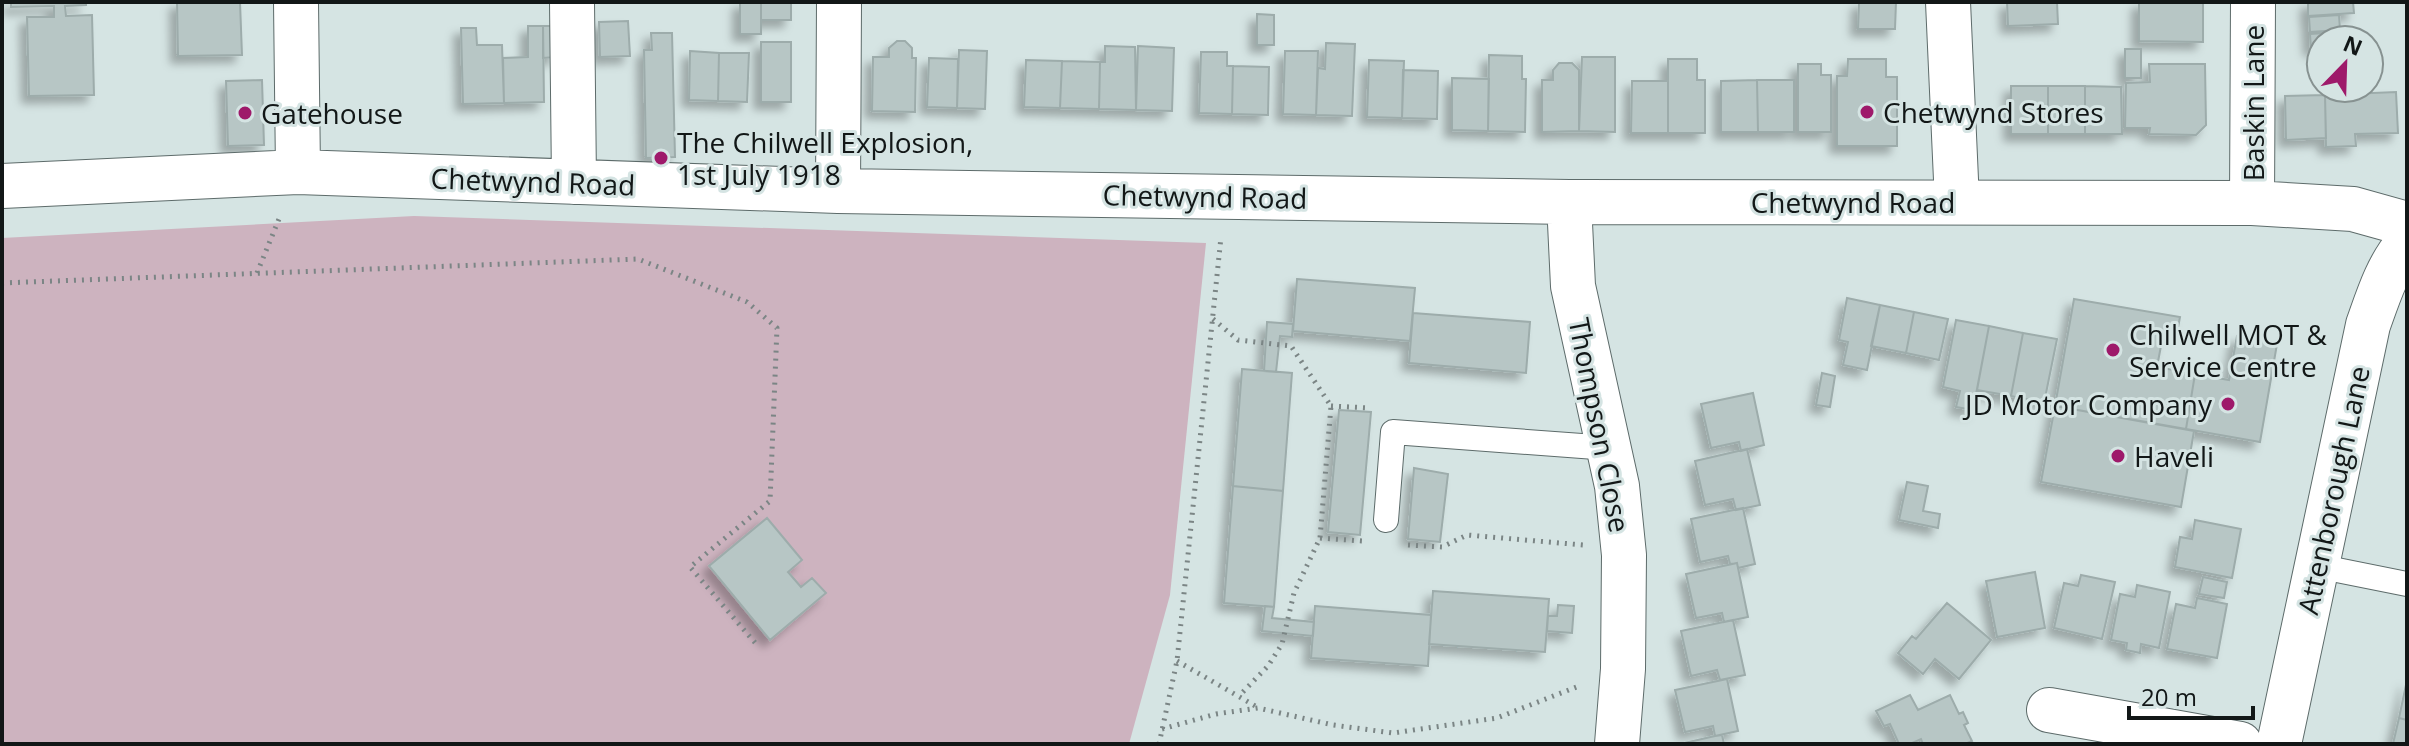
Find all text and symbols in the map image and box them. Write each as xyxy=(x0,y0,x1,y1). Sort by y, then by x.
north arrow xyxy=(2305,24,2385,104)
street label: Baskin Lane xyxy=(2234,25,2272,181)
text: N xyxy=(2339,27,2367,62)
place label: Chetwynd Stores xyxy=(1883,93,2104,131)
place label: Gatehouse xyxy=(261,94,403,132)
marker: Chetwynd Stores xyxy=(1858,103,1876,121)
marker: Gatehouse xyxy=(236,104,254,122)
place label: The Chilwell Explosion, 1st July 1918 xyxy=(677,123,973,193)
marker: The Chilwell Explosion, 1st July 1918 xyxy=(652,149,670,167)
street label: Chetwynd Road xyxy=(430,158,636,204)
street label: Chetwynd Road xyxy=(1102,175,1308,217)
street label: Chetwynd Road xyxy=(1751,183,1955,221)
street label: Thompson Close xyxy=(1561,314,1639,536)
place label: Chilwell MOT & Service Centre xyxy=(2129,315,2327,385)
marker: Chilwell MOT & Service Centre xyxy=(2104,341,2122,359)
street label: Attenborough Lane xyxy=(2288,362,2378,618)
place label: JD Motor Company xyxy=(1962,385,2213,423)
marker: JD Motor Company xyxy=(2219,395,2237,413)
place label: Haveli xyxy=(2134,437,2214,475)
marker: Haveli xyxy=(2109,447,2127,465)
scale bar xyxy=(2129,670,2253,720)
text: 20 m xyxy=(2141,680,2197,713)

